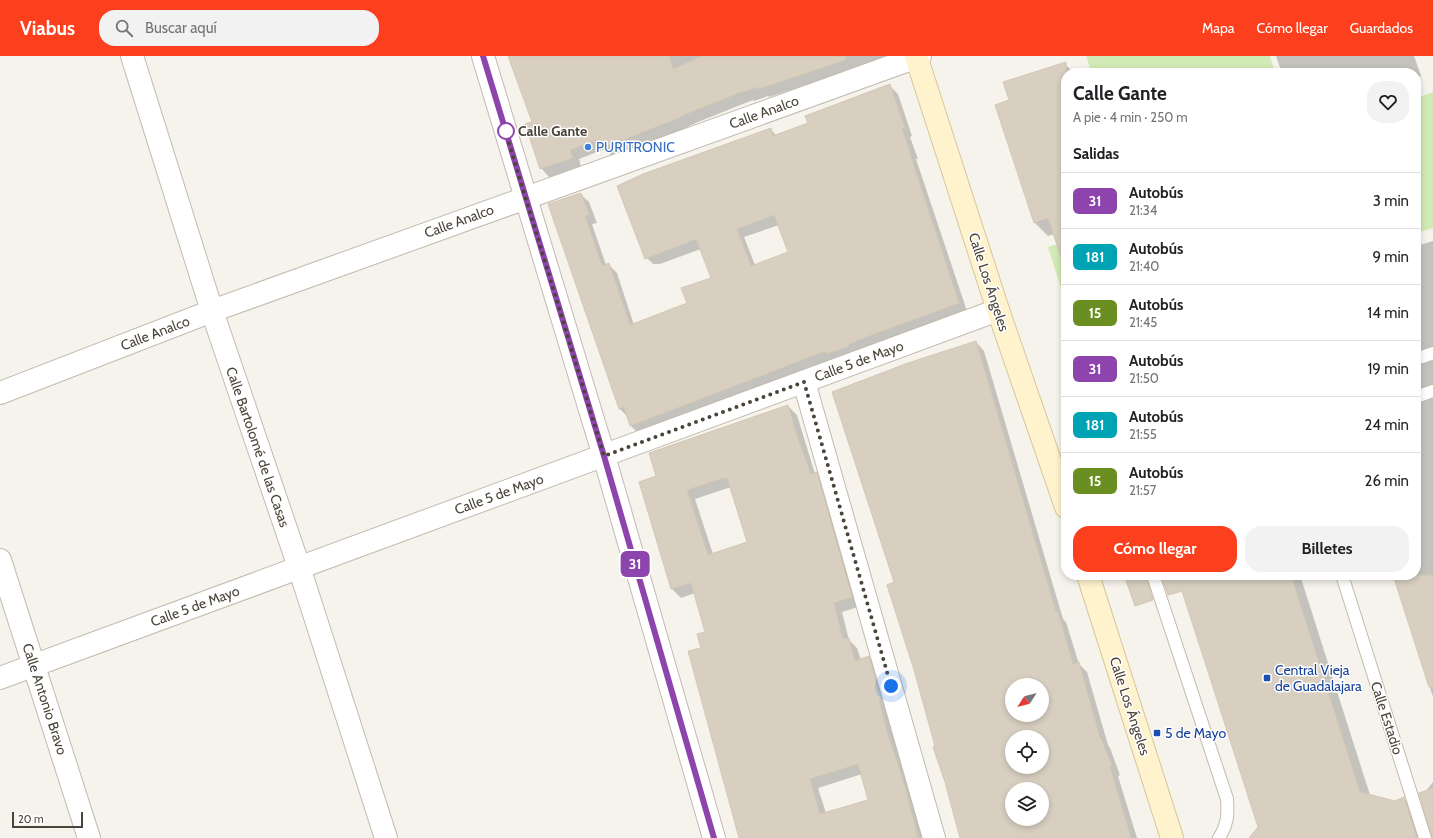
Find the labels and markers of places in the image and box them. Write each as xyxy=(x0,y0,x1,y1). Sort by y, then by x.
marker: Calle Gante xyxy=(497,122,515,140)
place label: Calle Gante xyxy=(518,122,587,140)
place label: PURITRONIC xyxy=(596,138,675,156)
marker: PURITRONIC xyxy=(583,142,593,152)
place label: Central Vieja de Guadalajara xyxy=(1275,661,1362,695)
marker: Central Vieja de Guadalajara xyxy=(1262,673,1272,683)
place label: 5 de Mayo xyxy=(1165,724,1226,742)
marker: 5 de Mayo xyxy=(1152,728,1162,738)

